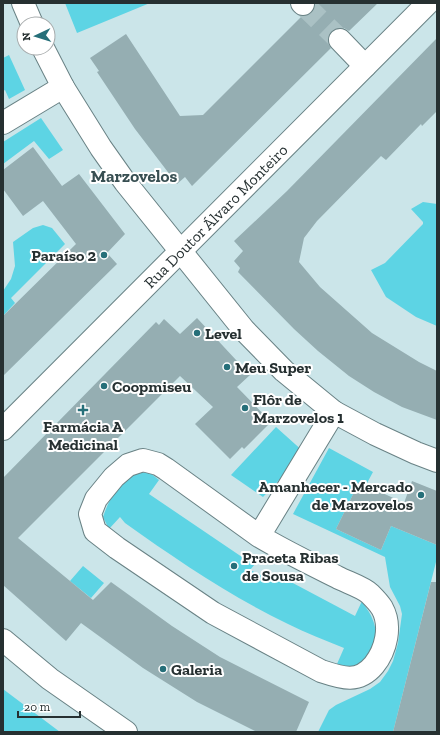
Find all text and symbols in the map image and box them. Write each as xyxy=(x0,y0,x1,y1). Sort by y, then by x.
north arrow xyxy=(16,16,56,56)
text: N xyxy=(20,31,33,41)
street label: Rua Doutor Álvaro Monteiro xyxy=(140,140,292,292)
district label: Marzovelos xyxy=(91,166,177,186)
place label: Paraíso 2 xyxy=(31,246,96,265)
marker: Paraíso 2 xyxy=(99,250,109,260)
place label: Level xyxy=(205,324,242,343)
marker: Level xyxy=(192,328,202,338)
place label: Meu Super xyxy=(235,358,311,377)
marker: Meu Super xyxy=(222,362,232,372)
place label: Coopmiseu xyxy=(112,377,192,396)
marker: Coopmiseu xyxy=(99,381,109,391)
place label: Flôr de Marzovelos 1 xyxy=(253,390,344,427)
marker: Flôr de Marzovelos 1 xyxy=(240,403,250,413)
marker: Farmácia A Medicinal xyxy=(78,405,88,415)
place label: Farmácia A Medicinal xyxy=(43,417,123,454)
place label: Amanhecer - Mercado de Marzovelos xyxy=(258,477,414,514)
marker: Amanhecer - Mercado de Marzovelos xyxy=(416,490,426,500)
place label: Praceta Ribas de Sousa xyxy=(242,548,339,585)
marker: Praceta Ribas de Sousa xyxy=(229,561,239,571)
place label: Galeria xyxy=(171,660,222,679)
marker: Galeria xyxy=(158,664,168,674)
scale bar xyxy=(18,693,80,719)
text: 20 m xyxy=(24,700,51,714)

